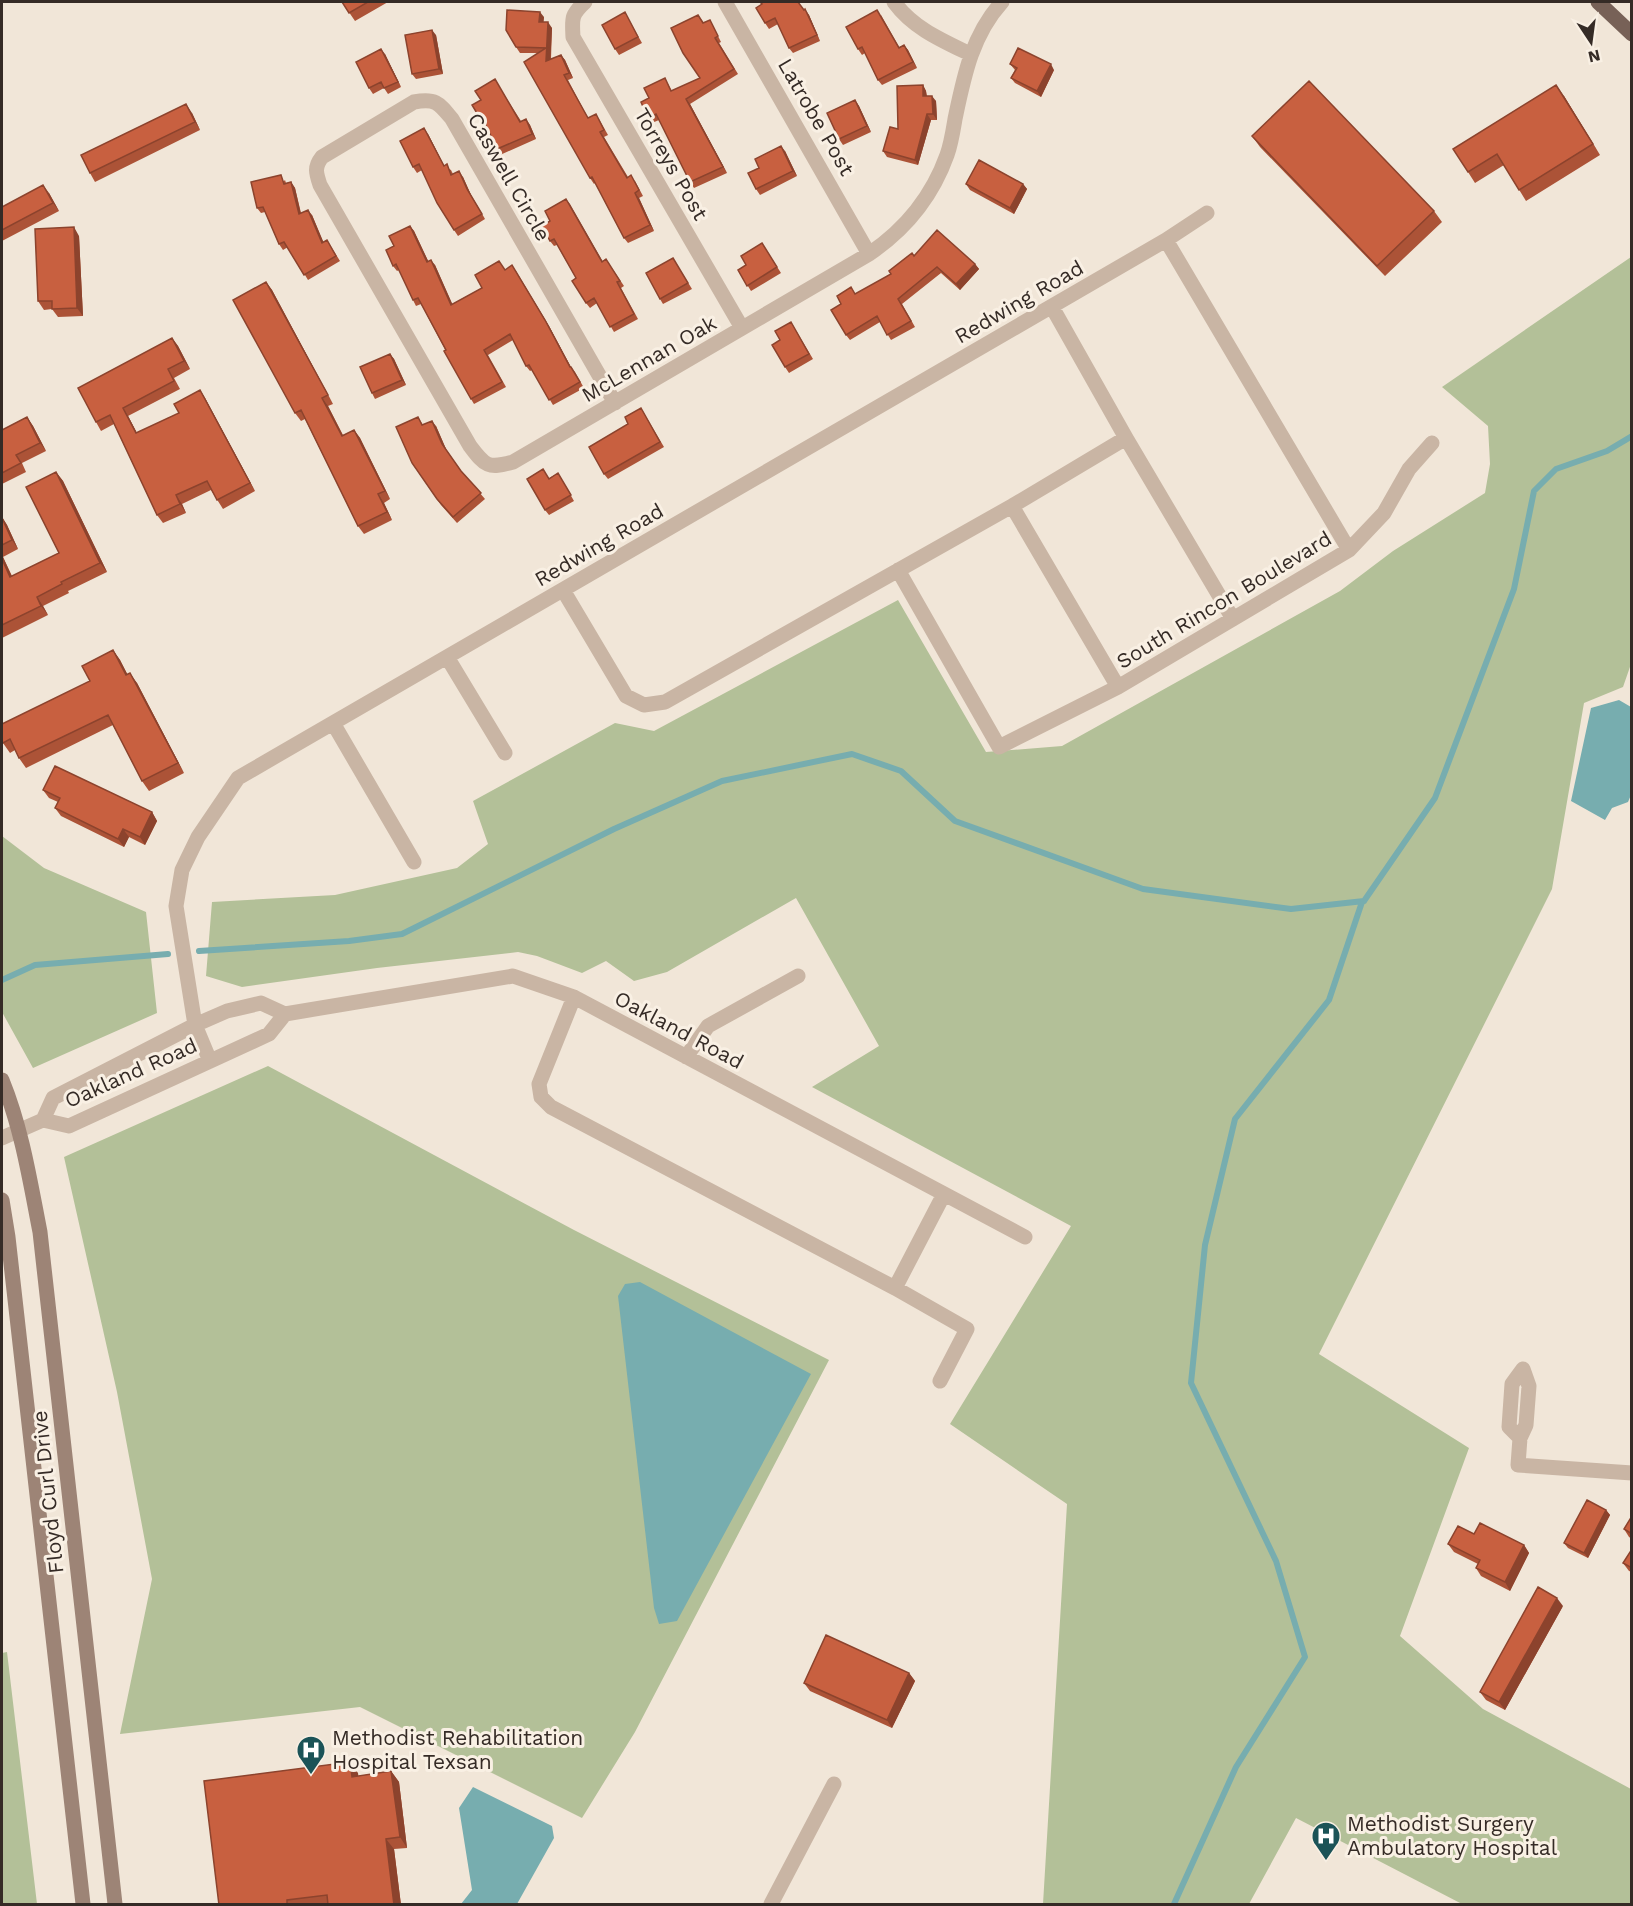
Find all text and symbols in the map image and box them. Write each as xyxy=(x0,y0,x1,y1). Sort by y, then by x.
north arrow xyxy=(1561,12,1621,72)
text: N xyxy=(1586,46,1602,67)
street label: Latrobe Post xyxy=(773,54,860,180)
street label: Torreys Post xyxy=(629,103,714,224)
street label: Caswell Circle xyxy=(463,108,556,245)
street label: Redwing Road xyxy=(950,255,1088,349)
street label: McLennan Oak xyxy=(577,310,721,407)
street label: Redwing Road xyxy=(530,498,668,592)
street label: South Rincon Boulevard xyxy=(1112,525,1336,674)
street label: Oakland Road xyxy=(610,985,748,1074)
street label: Oakland Road xyxy=(61,1032,201,1113)
street label: Floyd Curl Drive xyxy=(27,1409,68,1575)
place label: Methodist Rehabilitation Hospital Texsan xyxy=(332,1725,583,1774)
hospital icon: Methodist Rehabilitation Hospital Texsan xyxy=(295,1734,327,1776)
place label: Methodist Surgery Ambulatory Hospital xyxy=(1347,1811,1558,1860)
hospital icon: Methodist Surgery Ambulatory Hospital xyxy=(1310,1820,1342,1862)

